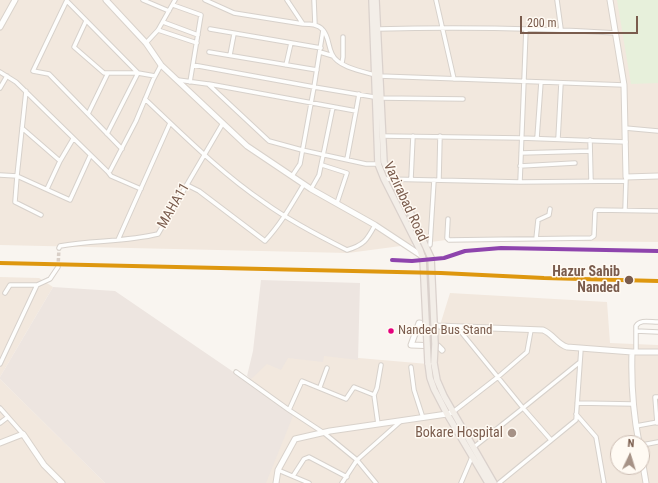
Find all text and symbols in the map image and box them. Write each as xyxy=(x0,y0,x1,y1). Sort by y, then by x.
scale bar xyxy=(522,8,640,34)
text: 200 m xyxy=(527,16,557,30)
street label: Vazirabad Road xyxy=(379,159,431,245)
street label: MAHA11 xyxy=(154,180,194,232)
place label: Hazur Sahib Nanded xyxy=(552,264,620,296)
marker: Hazur Sahib Nanded xyxy=(623,274,635,286)
place label: Nanded Bus Stand xyxy=(398,323,492,339)
marker: Nanded Bus Stand xyxy=(386,326,396,336)
place label: Bokare Hospital xyxy=(415,425,503,441)
marker: Bokare Hospital xyxy=(506,427,518,439)
north arrow xyxy=(610,435,650,475)
text: N xyxy=(627,437,635,450)

